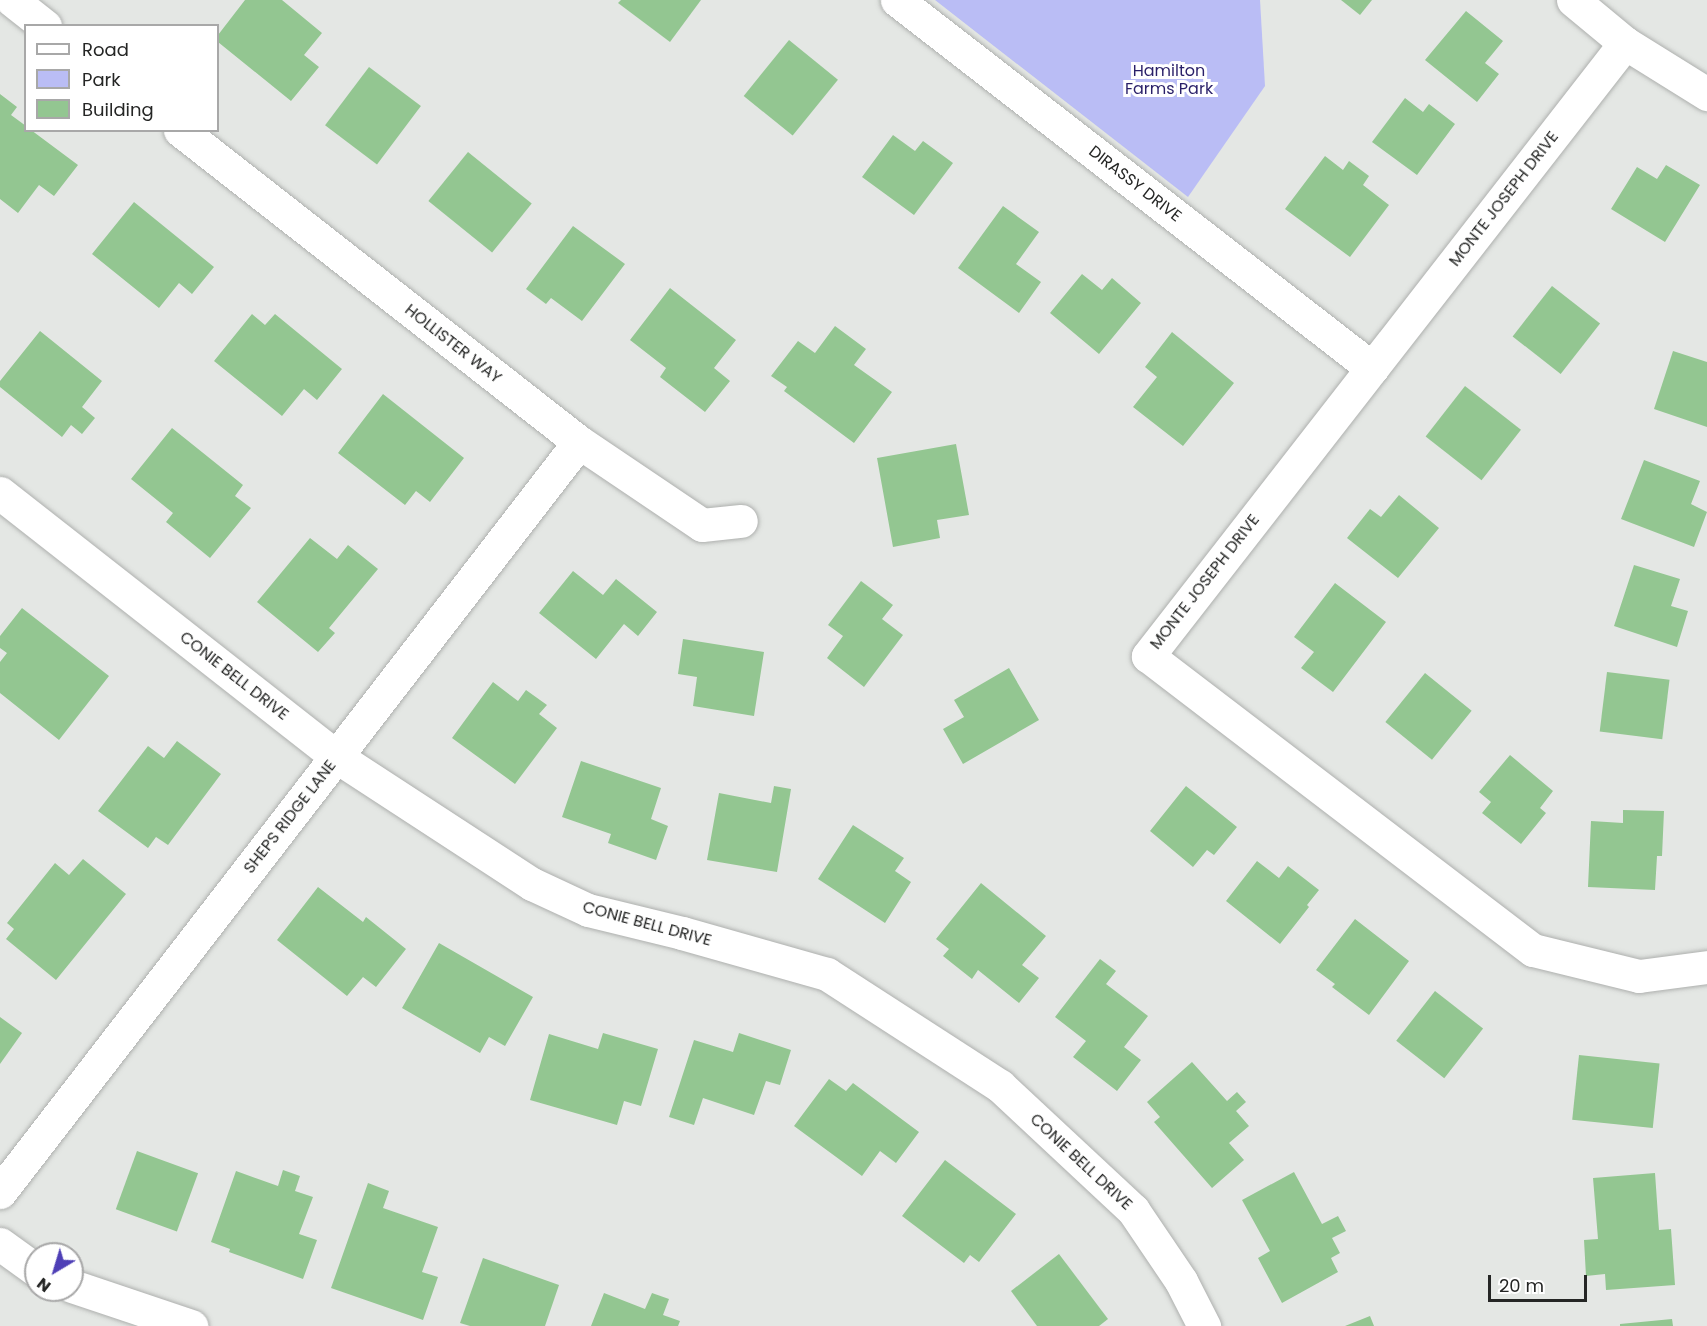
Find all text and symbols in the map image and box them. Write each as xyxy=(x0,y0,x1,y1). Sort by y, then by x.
legend xyxy=(24,24,219,132)
text: Road xyxy=(82,37,129,62)
park label: Hamilton Farms Park xyxy=(1125,61,1213,99)
text: Park xyxy=(82,67,121,92)
text: Building xyxy=(82,97,154,122)
street label: MONTE JOSEPH DRIVE xyxy=(1445,128,1563,270)
street label: DIRASSY DRIVE xyxy=(1085,142,1185,226)
street label: HOLLISTER WAY xyxy=(401,300,505,388)
street label: MONTE JOSEPH DRIVE xyxy=(1146,511,1264,653)
street label: CONIE BELL DRIVE xyxy=(176,628,292,724)
street label: SHEPS RIDGE LANE xyxy=(240,756,340,878)
street label: CONIE BELL DRIVE xyxy=(580,898,714,950)
street label: CONIE BELL DRIVE xyxy=(1026,1110,1136,1214)
north arrow xyxy=(24,1242,84,1302)
scale bar xyxy=(1491,1263,1590,1301)
text: N xyxy=(32,1272,56,1298)
text: 20 m xyxy=(1499,1273,1544,1298)

